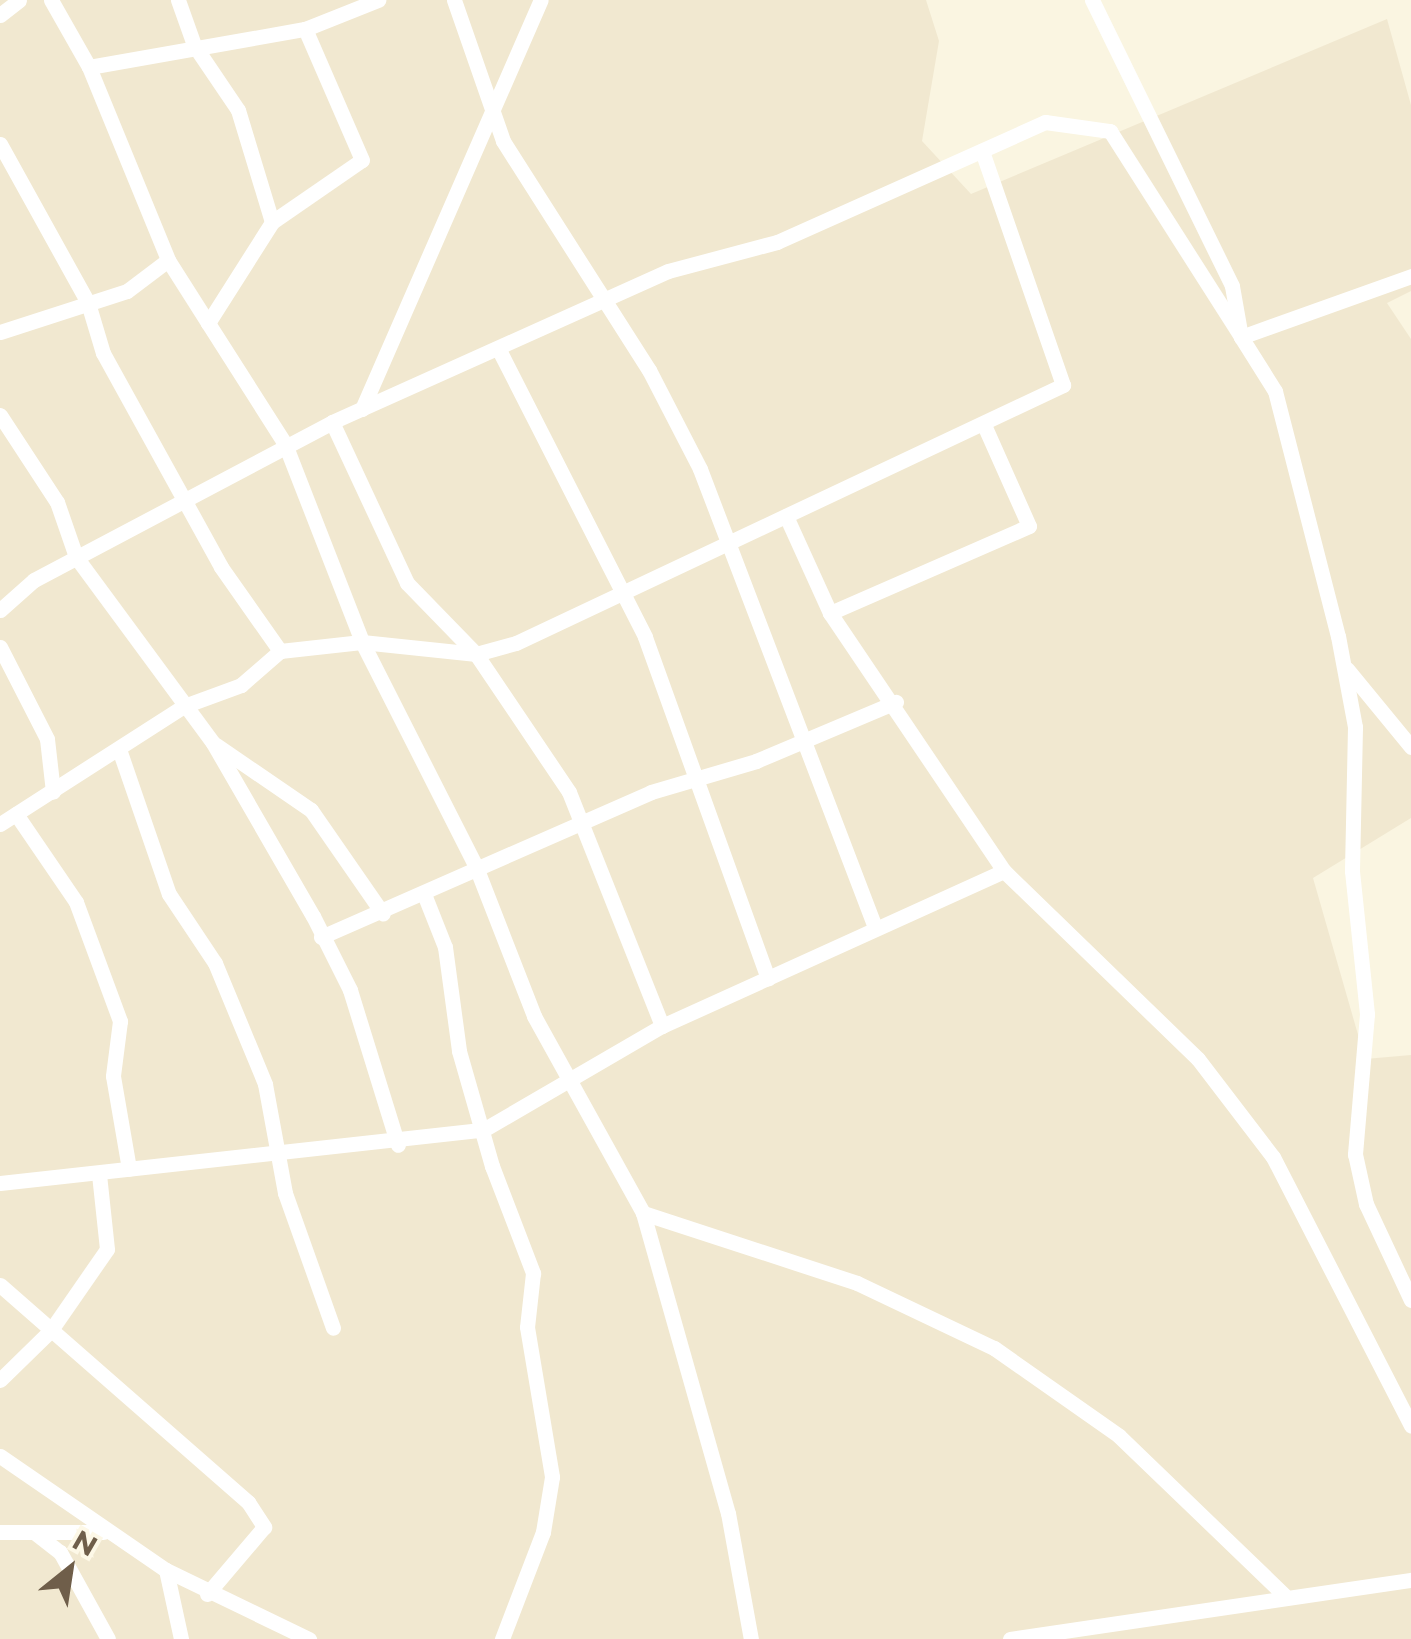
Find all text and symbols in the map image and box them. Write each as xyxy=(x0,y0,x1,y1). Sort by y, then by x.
north arrow xyxy=(20,1519,120,1619)
text: N xyxy=(67,1523,103,1563)

